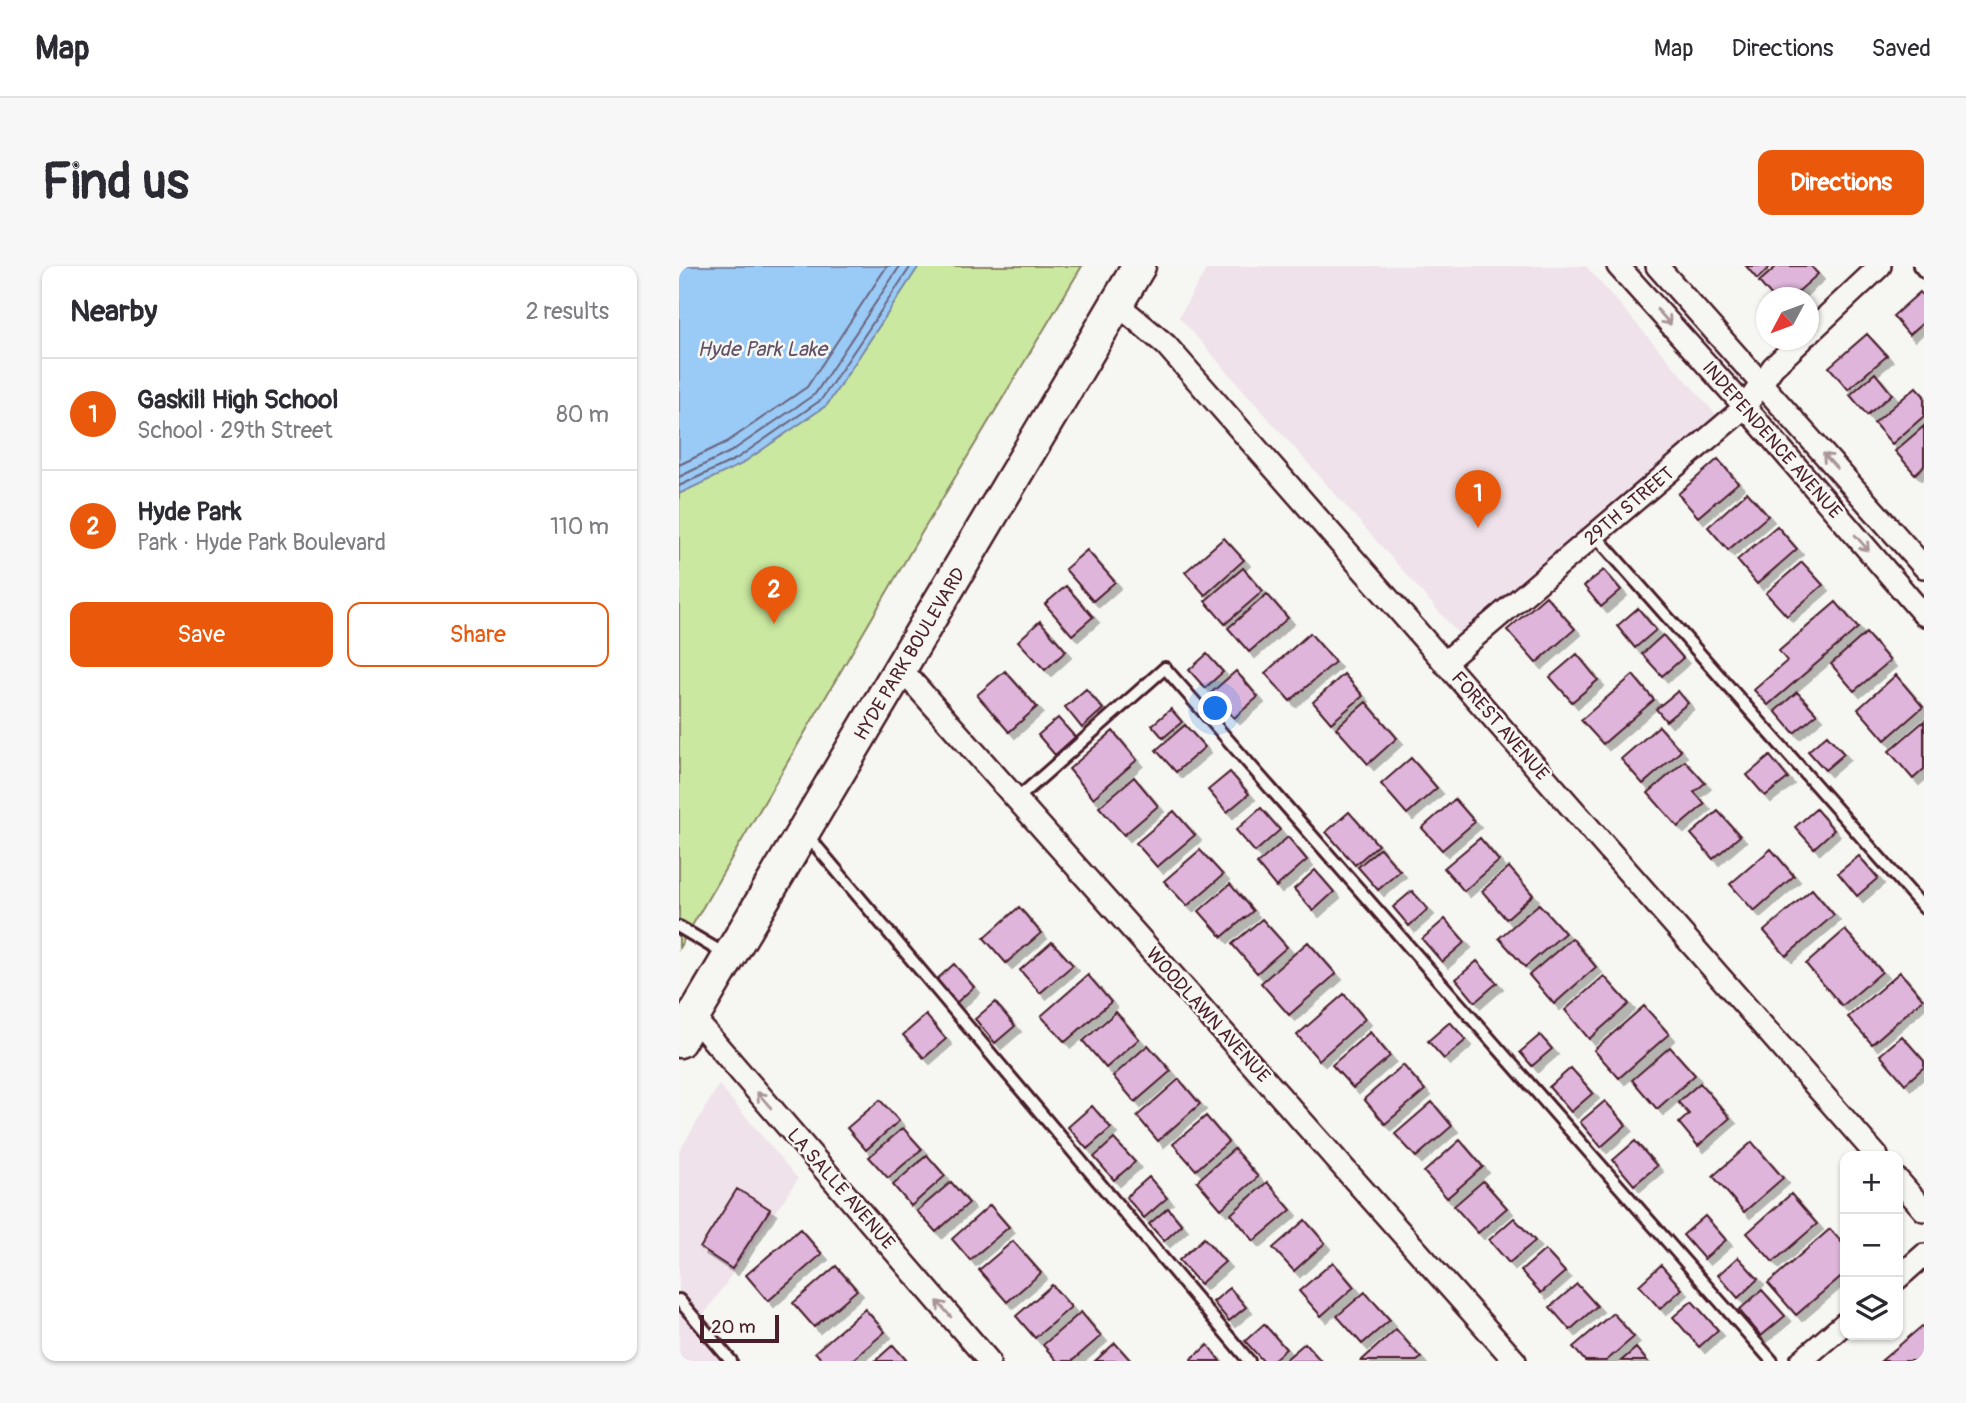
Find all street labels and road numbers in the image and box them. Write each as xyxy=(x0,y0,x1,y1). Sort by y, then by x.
street label: INDEPENDENCE AVENUE xyxy=(1697,356,1847,524)
street label: 29TH STREET xyxy=(1579,461,1679,551)
street label: HYDE PARK BOULEVARD xyxy=(849,563,971,745)
street label: FOREST AVENUE xyxy=(1446,666,1554,786)
street label: WOODLAWN AVENUE xyxy=(1141,942,1275,1088)
street label: LA SALLE AVENUE xyxy=(782,1123,900,1255)

